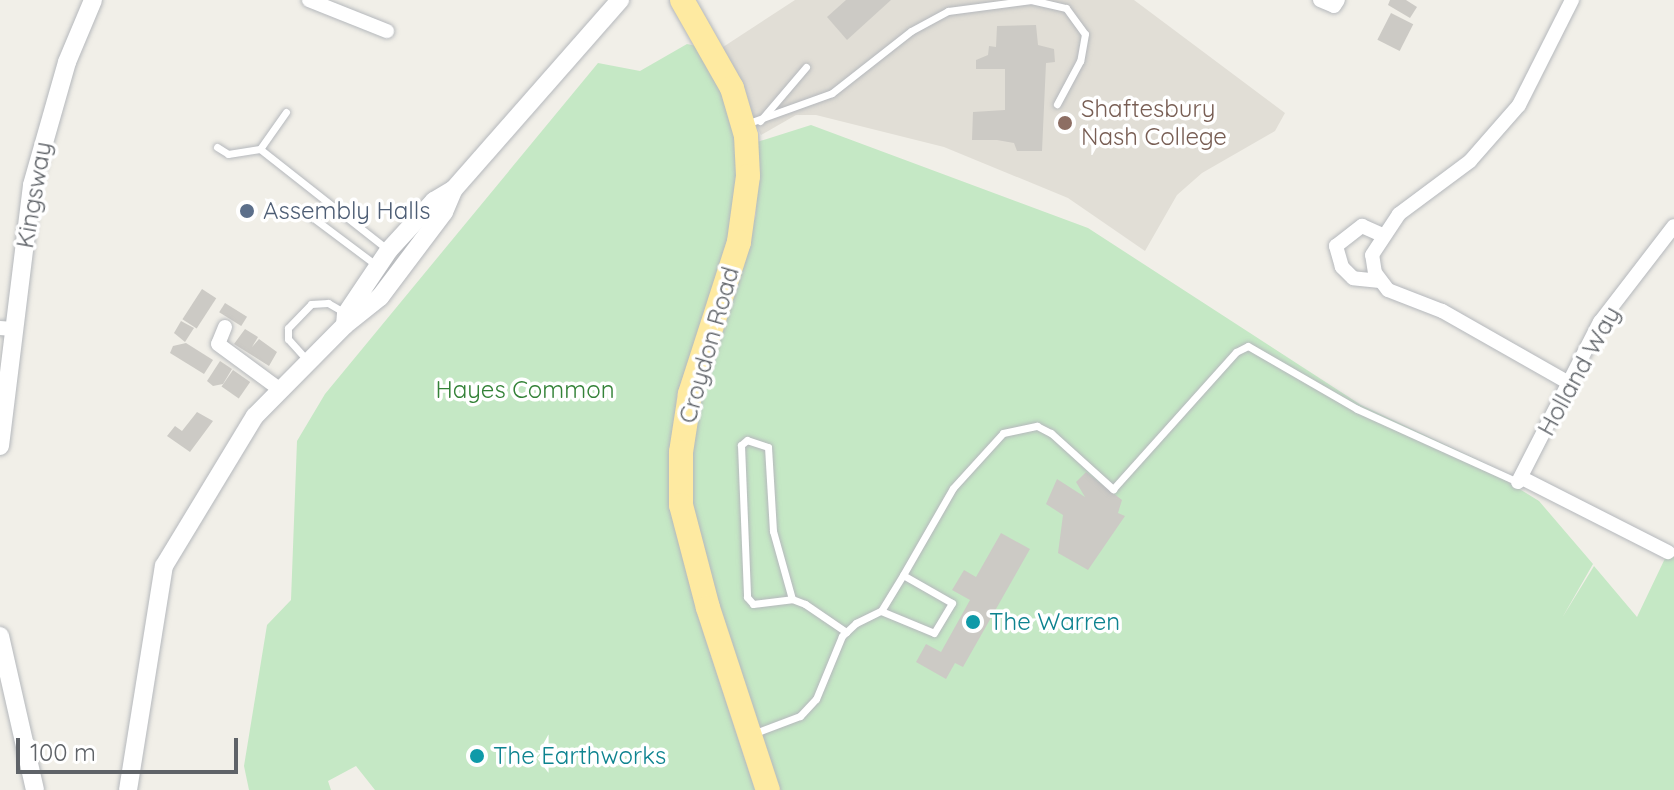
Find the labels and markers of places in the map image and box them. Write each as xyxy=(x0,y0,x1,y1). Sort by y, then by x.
place label: Shaftesbury Nash College xyxy=(1081,95,1227,151)
marker: Shaftesbury Nash College xyxy=(1056,114,1074,132)
place label: Assembly Halls xyxy=(263,197,430,225)
marker: Assembly Halls xyxy=(238,202,256,220)
place label: The Warren xyxy=(989,608,1120,636)
marker: The Warren xyxy=(964,613,982,631)
place label: The Earthworks xyxy=(493,742,666,770)
marker: The Earthworks xyxy=(468,747,486,765)

